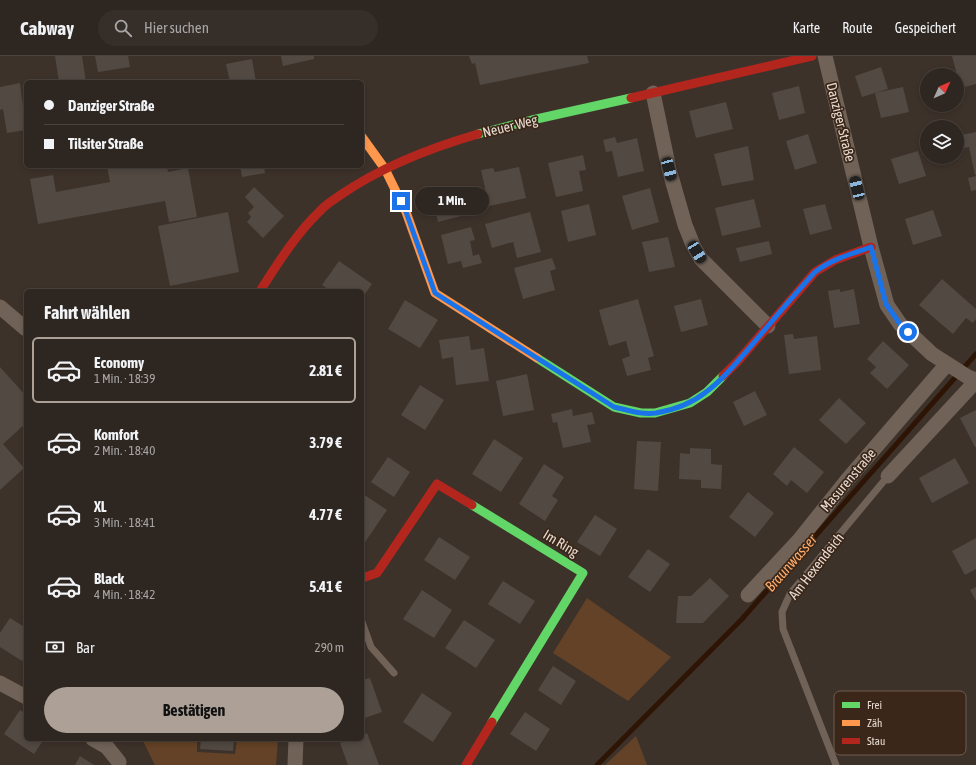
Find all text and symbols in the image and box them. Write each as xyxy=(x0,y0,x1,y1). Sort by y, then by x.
search box xyxy=(98,10,378,46)
text: Cabway xyxy=(20,17,74,39)
icon: search xyxy=(112,17,134,39)
text: Hier suchen xyxy=(144,19,209,36)
text: Karte xyxy=(793,20,820,36)
text: Route xyxy=(842,20,873,36)
text: Gespeichert xyxy=(895,20,956,36)
north arrow xyxy=(920,68,964,112)
map controls xyxy=(920,68,964,164)
street label: Danziger Straße xyxy=(823,81,859,163)
text: Danziger Straße xyxy=(68,97,155,114)
street label: Neuer Weg xyxy=(481,111,539,141)
button: layers xyxy=(920,120,964,164)
text: Tilsiter Straße xyxy=(68,135,144,152)
car xyxy=(660,156,678,182)
car xyxy=(848,175,866,201)
callout: 1 Min. xyxy=(415,187,489,215)
route end xyxy=(392,192,410,210)
text: 1 Min. xyxy=(438,193,466,208)
car xyxy=(686,239,708,265)
text: Fahrt wählen xyxy=(44,302,130,323)
route start xyxy=(899,323,917,341)
icon: car xyxy=(46,352,82,388)
text: Economy xyxy=(94,354,144,371)
text: 2.81 € xyxy=(309,362,342,379)
text: 1 Min. · 18:39 xyxy=(94,371,155,386)
icon: car xyxy=(46,424,82,460)
text: Komfort xyxy=(94,426,139,443)
text: 3.79 € xyxy=(309,434,342,451)
text: 2 Min. · 18:40 xyxy=(94,443,155,458)
street label: Masurenstraße xyxy=(817,445,879,515)
icon: car xyxy=(46,496,82,532)
text: XL xyxy=(94,498,107,515)
text: 4.77 € xyxy=(309,506,342,523)
text: 3 Min. · 18:41 xyxy=(94,515,155,530)
street label: Im Ring xyxy=(540,526,582,560)
water label: Braunwasser xyxy=(761,530,820,595)
street label: Am Hexendeich xyxy=(785,530,847,602)
icon: car xyxy=(46,568,82,604)
text: Black xyxy=(94,570,124,587)
text: 5.41 € xyxy=(309,578,342,595)
text: 4 Min. · 18:42 xyxy=(94,587,155,602)
icon: cash xyxy=(44,636,66,658)
text: Bar xyxy=(76,639,95,656)
text: 290 m xyxy=(315,640,344,655)
button: Bestätigen xyxy=(44,687,344,733)
legend xyxy=(834,691,966,755)
text: Frei xyxy=(867,699,882,711)
text: Zäh xyxy=(867,717,882,729)
text: Stau xyxy=(867,735,885,747)

